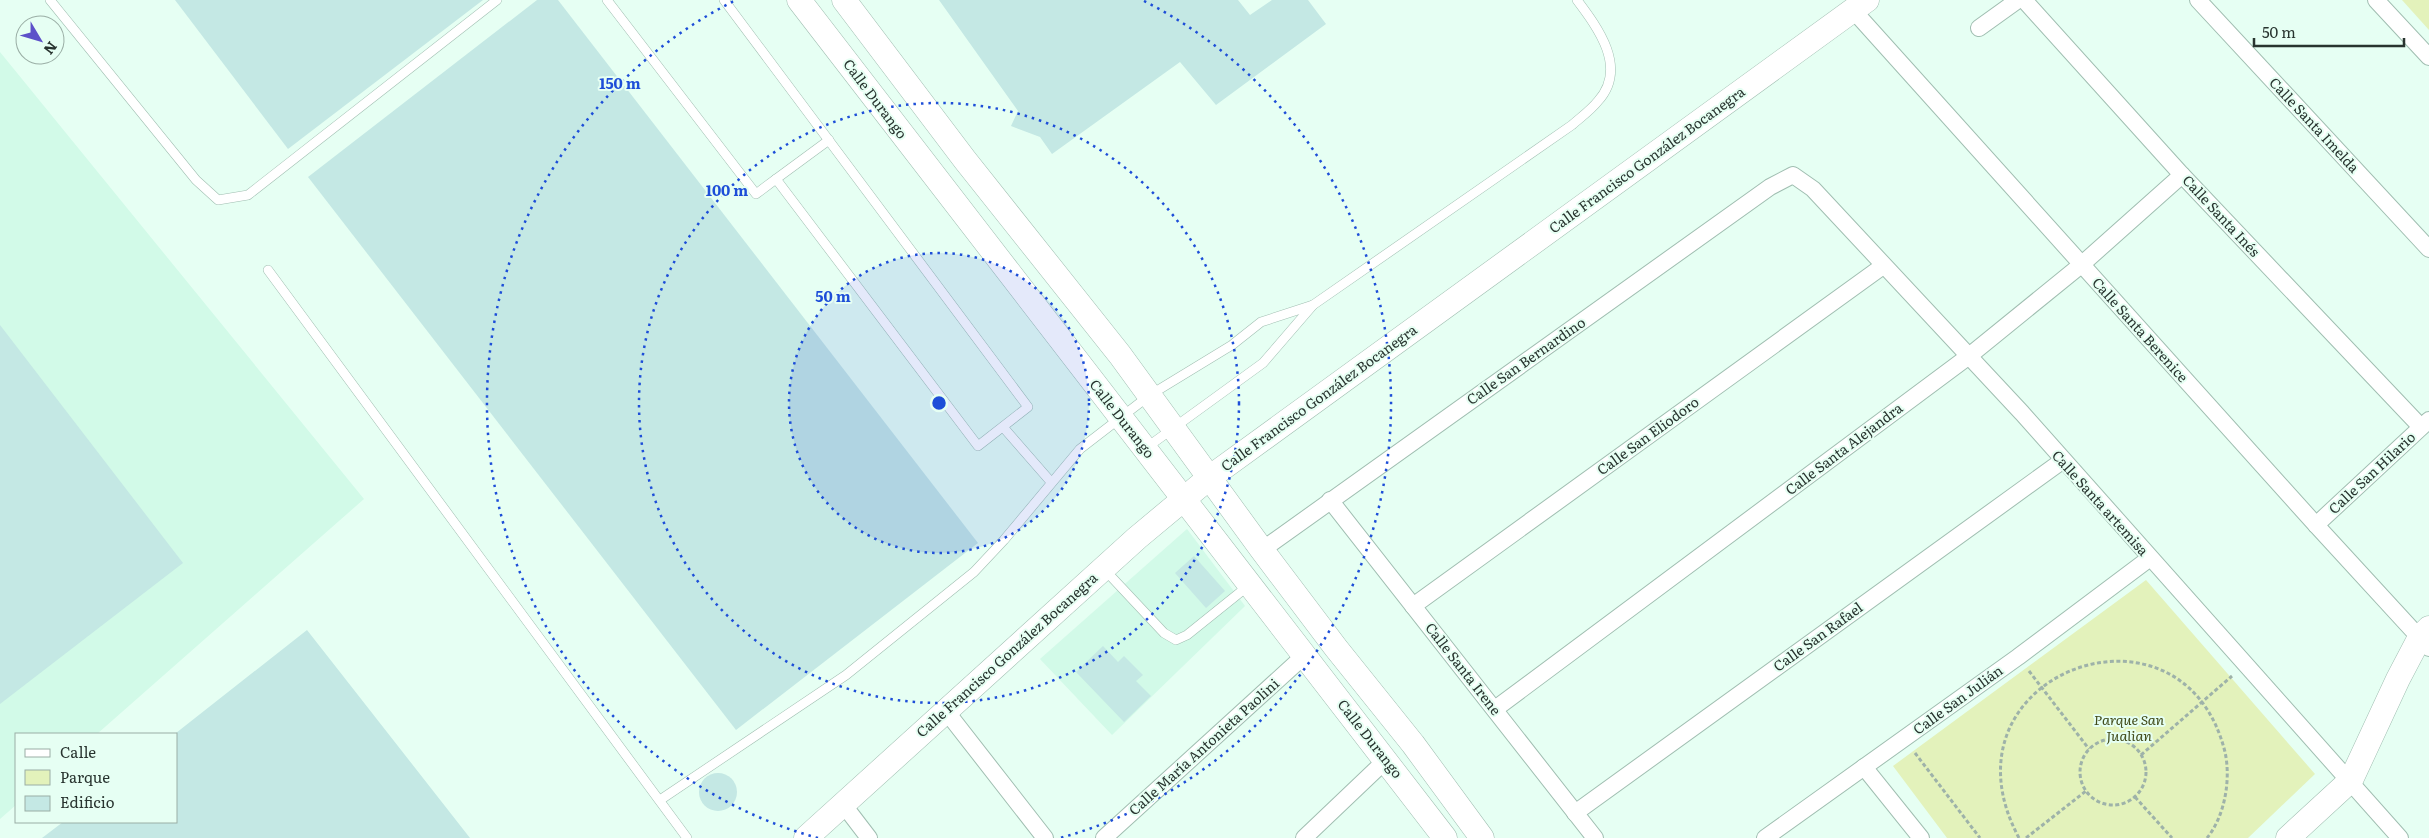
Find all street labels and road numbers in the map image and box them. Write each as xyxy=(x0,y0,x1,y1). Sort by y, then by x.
street label: Calle Durango xyxy=(839,54,912,142)
street label: Calle Santa Imelda xyxy=(2265,72,2365,177)
street label: Calle Francisco González Bocanegra xyxy=(1544,81,1749,237)
street label: Calle Santa Inés xyxy=(2179,170,2265,261)
street label: Calle Santa Berenice xyxy=(2088,273,2193,386)
street label: Calle San Bernardino xyxy=(1462,312,1589,409)
street label: Calle Francisco González Bocanegra xyxy=(1216,319,1421,475)
street label: Calle Durango xyxy=(1086,375,1160,462)
street label: Calle San Eliodoro xyxy=(1592,391,1703,479)
street label: Calle Santa Alejandra xyxy=(1781,397,1907,499)
street label: Calle San Hilario xyxy=(2323,427,2419,518)
street label: Calle Santa artemisa xyxy=(2048,445,2154,560)
street label: Calle Francisco González Bocanegra xyxy=(911,567,1102,741)
street label: Calle San Rafael xyxy=(1769,597,1866,675)
street label: Calle Santa Irene xyxy=(1421,618,1506,719)
street label: Calle San Julián xyxy=(1908,660,2006,739)
street label: Calle María Antonieta Paolini xyxy=(1124,673,1283,819)
street label: Calle Durango xyxy=(1334,695,1408,782)

